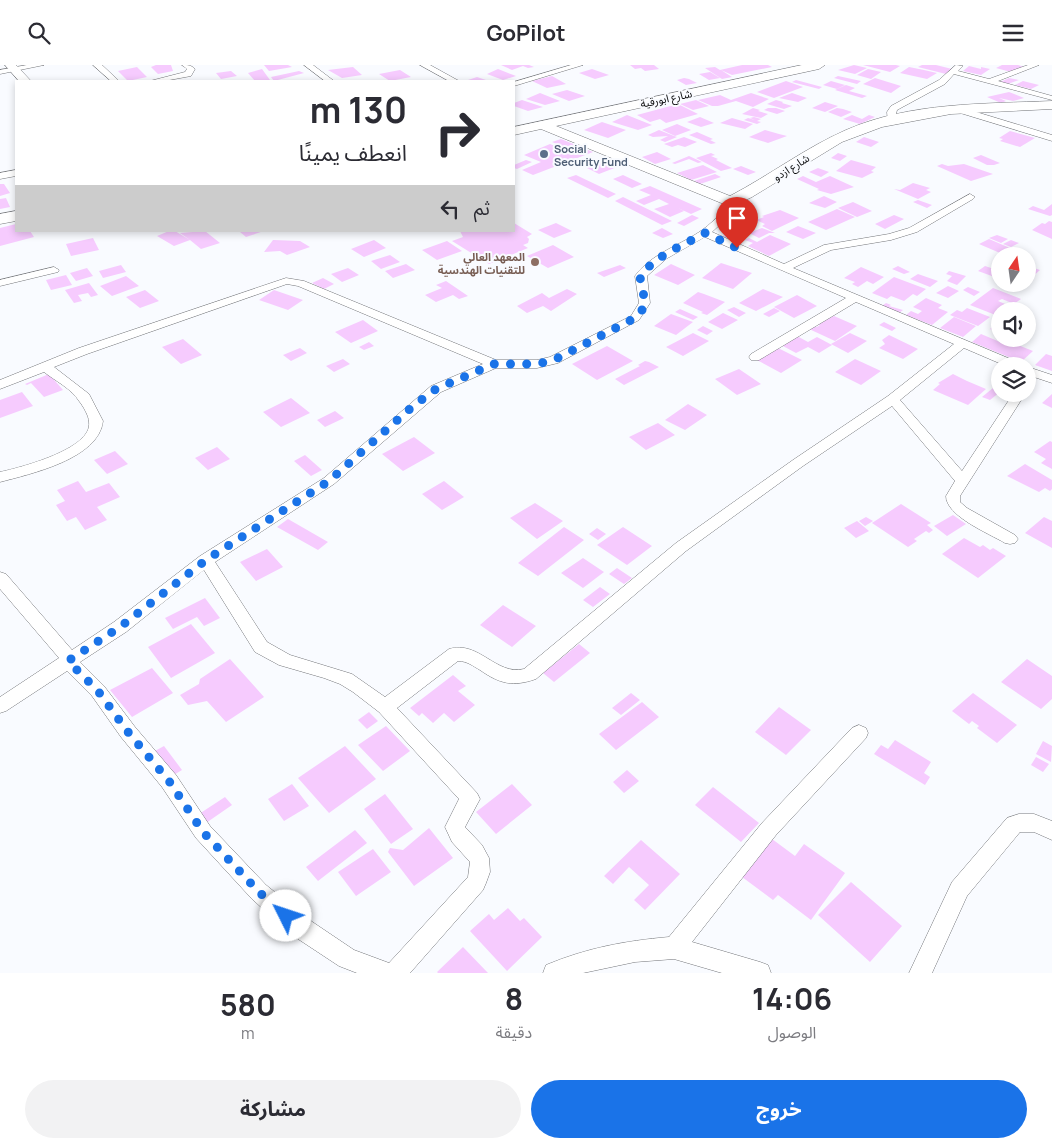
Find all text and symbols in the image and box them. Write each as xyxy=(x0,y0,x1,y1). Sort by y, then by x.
text: GoPilot xyxy=(486,18,566,48)
icon: search xyxy=(25,19,53,47)
icon: menu xyxy=(999,19,1027,47)
street label: شارع ابورقية xyxy=(639,85,694,112)
text: 130 m xyxy=(310,86,407,134)
icon: right xyxy=(425,100,490,165)
text: انعطف يمينًا xyxy=(299,138,407,168)
place label: Social Security Fund xyxy=(554,141,628,169)
marker: Social Security Fund xyxy=(538,148,550,160)
street label: شارع ازدو xyxy=(770,150,813,185)
icon: left xyxy=(436,195,464,223)
text: ثم xyxy=(474,195,490,221)
pin xyxy=(716,197,758,248)
icon: arrive xyxy=(723,204,751,232)
north arrow xyxy=(991,247,1036,293)
map controls xyxy=(991,247,1036,402)
place label: المعهد العالي للتقنيات الهندسية xyxy=(438,249,525,277)
marker: المعهد العالي للتقنيات الهندسية xyxy=(529,256,541,268)
button: sound xyxy=(991,302,1036,347)
button: layers xyxy=(991,357,1036,402)
position arrow xyxy=(259,889,311,941)
text: 8 xyxy=(505,978,523,1019)
text: 14:06 xyxy=(752,978,832,1019)
text: 580 xyxy=(220,984,276,1025)
text: دقيقة xyxy=(496,1021,532,1043)
text: الوصول xyxy=(768,1021,816,1043)
text: m xyxy=(241,1022,255,1044)
button: مشاركة xyxy=(25,1080,521,1138)
button: خروج xyxy=(531,1080,1027,1138)

